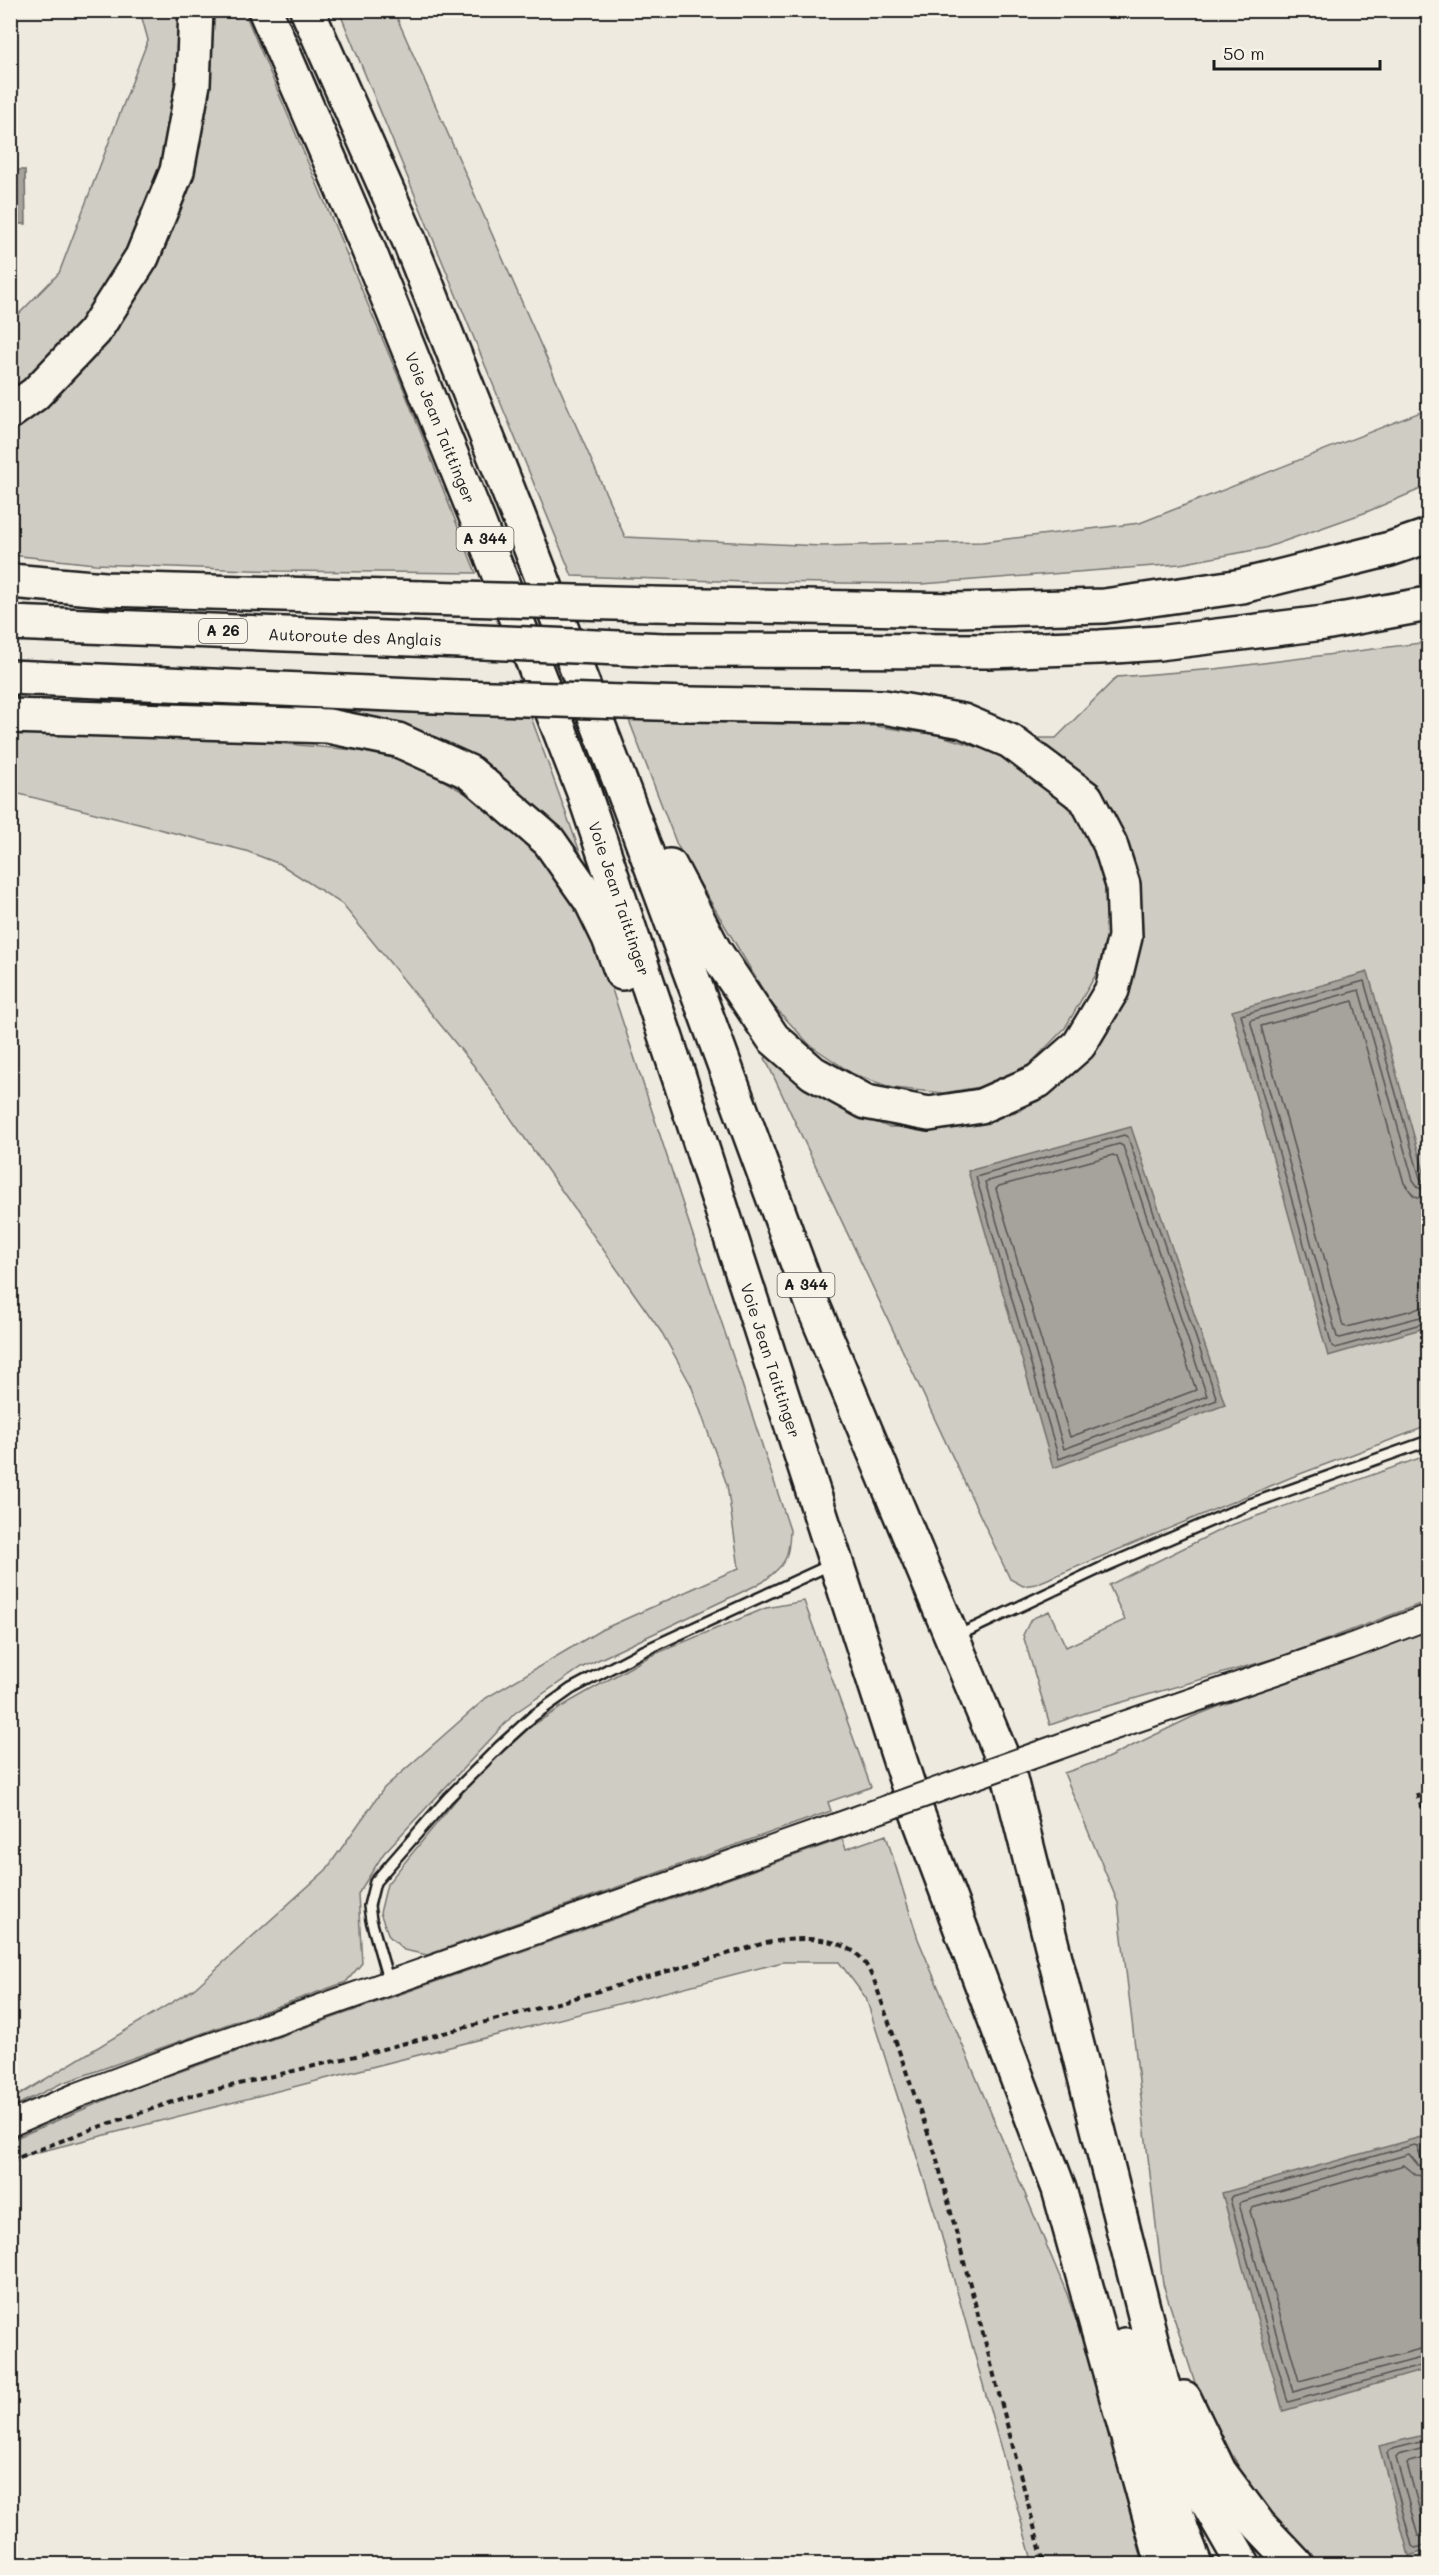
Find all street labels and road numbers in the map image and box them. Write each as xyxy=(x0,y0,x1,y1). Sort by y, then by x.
street label: Voie Jean Taittinger xyxy=(401,349,481,506)
road number: A 344 xyxy=(456,527,514,551)
road number: A 26 xyxy=(199,619,247,643)
street label: Autoroute des Anglais xyxy=(268,623,442,650)
street label: Voie Jean Taittinger xyxy=(584,819,655,978)
road number: A 344 xyxy=(778,1273,834,1297)
street label: Voie Jean Taittinger xyxy=(736,1280,806,1440)

